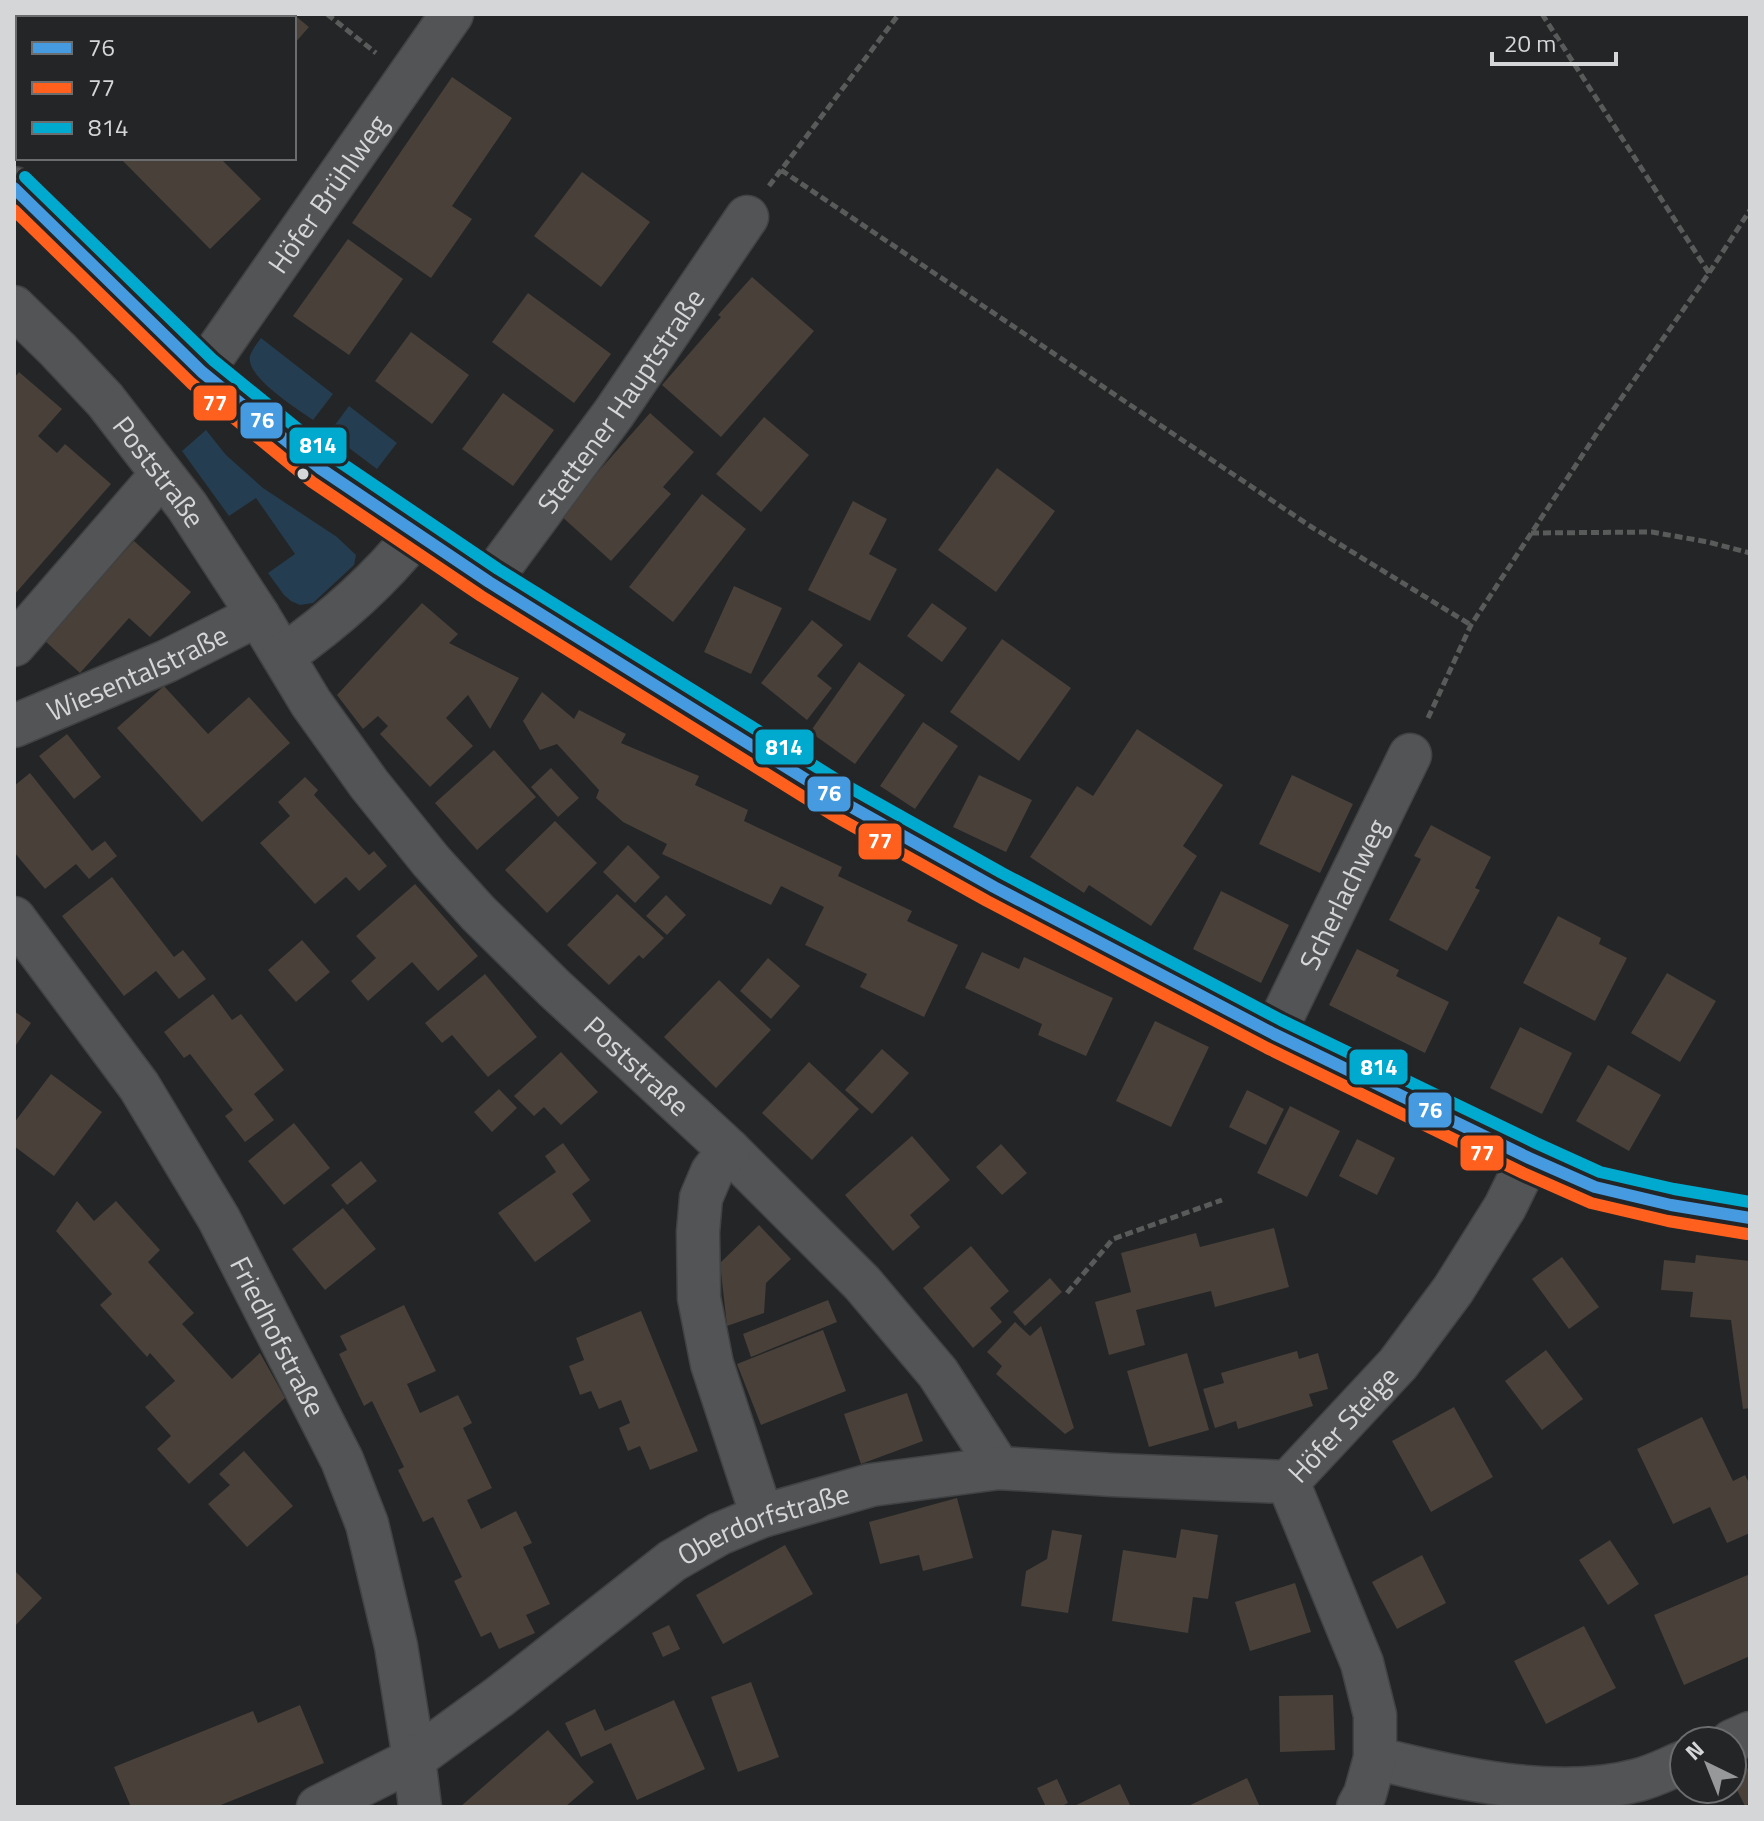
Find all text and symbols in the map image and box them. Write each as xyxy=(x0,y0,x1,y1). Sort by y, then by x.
legend xyxy=(16,16,296,160)
scale bar xyxy=(1492,16,1616,66)
text: 20 m xyxy=(1504,25,1556,61)
text: 76 xyxy=(88,29,115,65)
text: 77 xyxy=(88,69,115,105)
street label: Höfer Brühlweg xyxy=(256,105,398,282)
text: 814 xyxy=(88,109,128,145)
street label: Stettener Hauptstraße xyxy=(526,279,714,522)
line badge: 77 xyxy=(192,384,238,422)
text: 77 xyxy=(203,386,227,420)
line badge: 76 xyxy=(239,401,284,440)
text: 76 xyxy=(250,403,274,437)
street label: Poststraße xyxy=(103,406,217,536)
line badge: 814 xyxy=(288,426,348,465)
text: 814 xyxy=(300,428,336,462)
unlabelled marker xyxy=(295,466,311,482)
street label: Wiesentalstraße xyxy=(39,613,235,731)
line badge: 814 xyxy=(754,728,815,766)
text: 814 xyxy=(766,730,802,764)
line badge: 76 xyxy=(806,775,852,813)
text: 76 xyxy=(817,776,841,810)
street label: Scherlachweg xyxy=(1287,811,1398,977)
line badge: 77 xyxy=(857,822,903,861)
text: 77 xyxy=(868,824,892,858)
street label: Poststraße xyxy=(575,1005,700,1125)
line badge: 814 xyxy=(1348,1048,1409,1086)
text: 814 xyxy=(1361,1050,1397,1084)
line badge: 76 xyxy=(1407,1091,1453,1129)
text: 76 xyxy=(1418,1093,1442,1127)
line badge: 77 xyxy=(1459,1134,1505,1172)
text: 77 xyxy=(1470,1136,1494,1170)
street label: Friedhofstraße xyxy=(220,1248,338,1424)
street label: Höfer Steige xyxy=(1277,1356,1408,1492)
street label: Oberdorfstraße xyxy=(669,1471,854,1575)
north arrow xyxy=(1668,1725,1748,1805)
text: N xyxy=(1677,1733,1712,1768)

